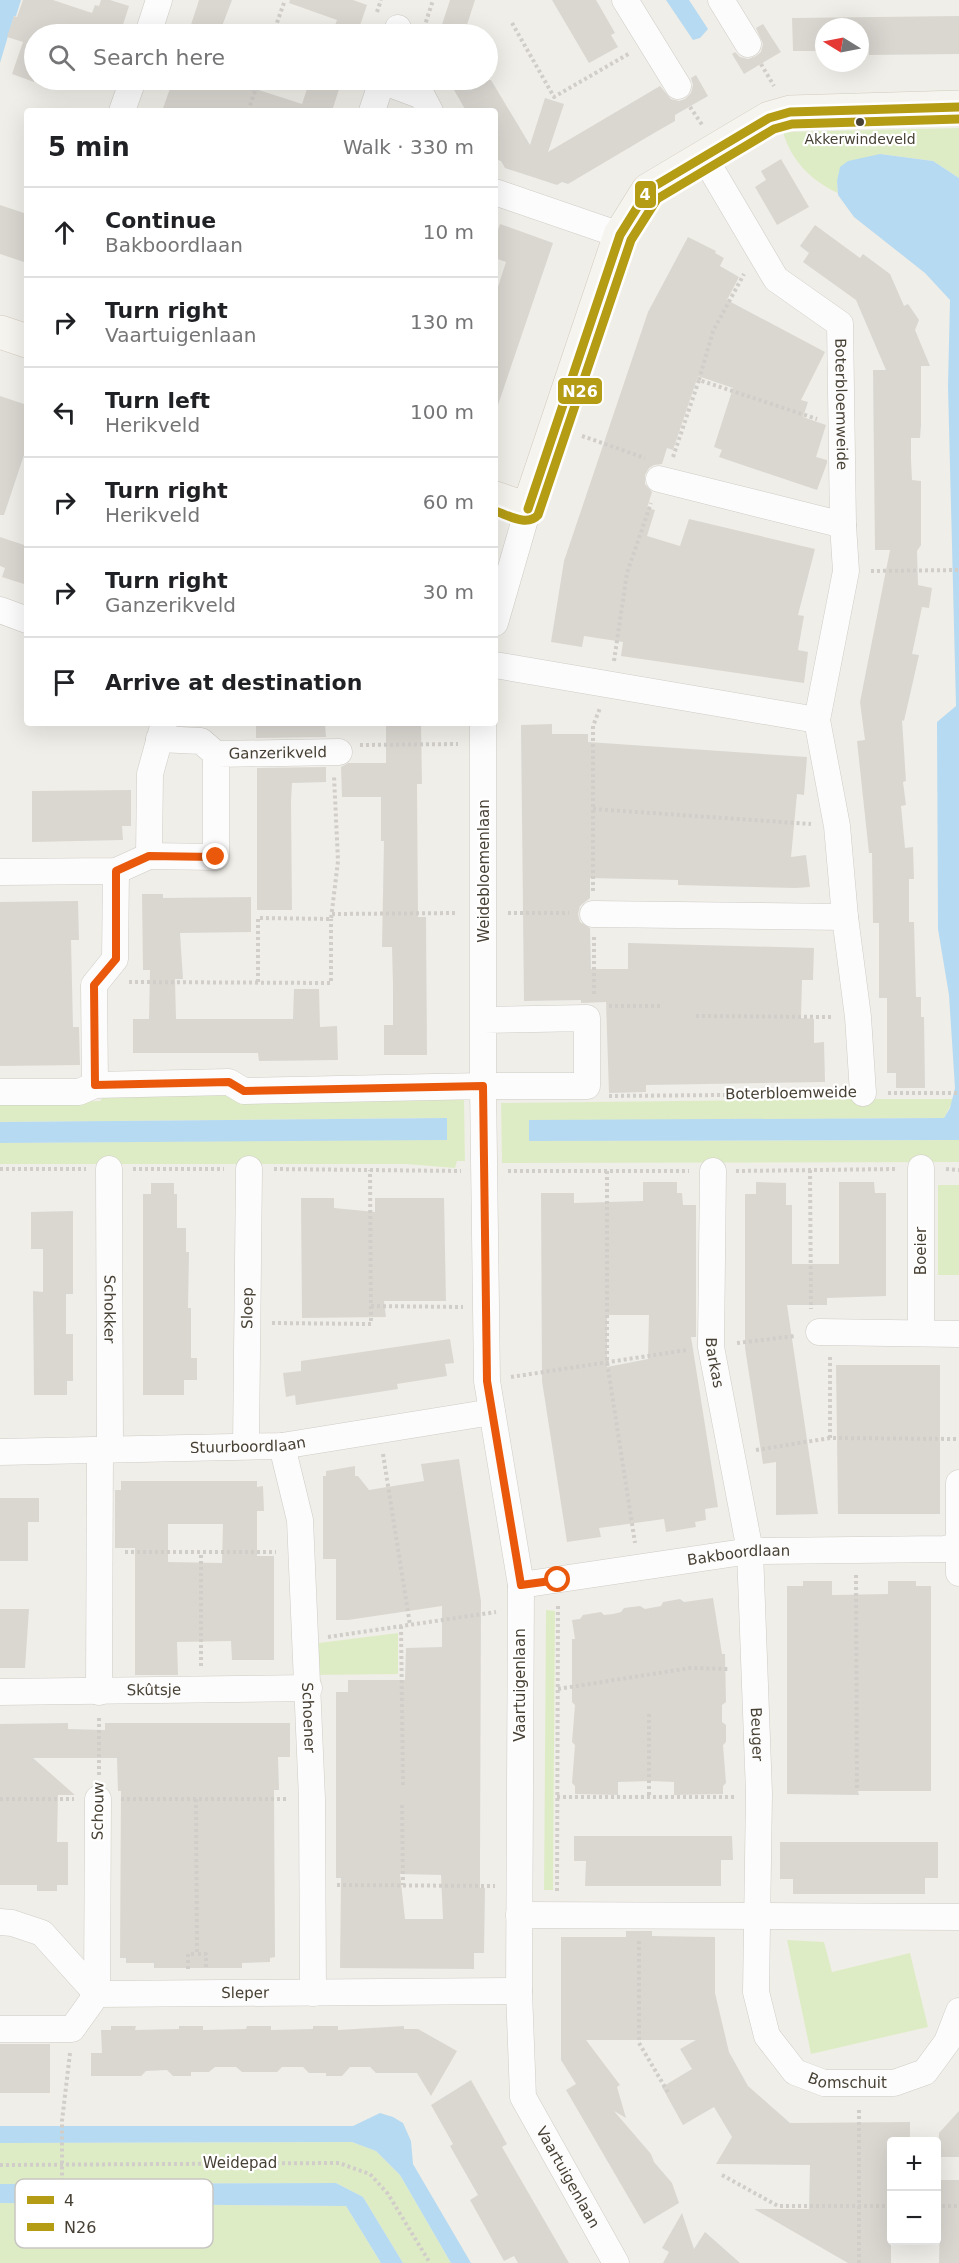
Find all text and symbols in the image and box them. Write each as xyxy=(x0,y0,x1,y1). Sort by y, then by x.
north arrow xyxy=(815,18,869,72)
search box xyxy=(24,24,498,90)
icon: search xyxy=(45,41,78,74)
text: Search here xyxy=(93,45,225,70)
marker: Akkerwindeveld xyxy=(854,116,866,128)
place label: Akkerwindeveld xyxy=(804,131,916,147)
text: 5 min xyxy=(48,132,130,162)
text: Walk · 330 m xyxy=(343,135,474,159)
line badge: 4 xyxy=(634,180,657,209)
text: 4 xyxy=(639,185,651,204)
text: Continue xyxy=(105,208,216,233)
icon: ahead xyxy=(48,216,81,249)
text: 10 m xyxy=(423,220,474,244)
text: Bakboordlaan xyxy=(105,233,243,257)
text: Turn right xyxy=(105,298,228,323)
icon: right xyxy=(48,306,81,339)
text: 130 m xyxy=(410,310,474,334)
text: Vaartuigenlaan xyxy=(105,323,256,347)
street label: Boterbloemweide xyxy=(831,338,851,470)
line badge: N26 xyxy=(557,377,603,405)
text: N26 xyxy=(562,382,598,401)
text: Turn left xyxy=(105,388,210,413)
icon: left xyxy=(48,396,81,429)
text: 100 m xyxy=(410,400,474,424)
text: Herikveld xyxy=(105,413,200,437)
text: Turn right xyxy=(105,478,228,503)
icon: right xyxy=(48,486,81,519)
text: 60 m xyxy=(423,490,474,514)
text: Herikveld xyxy=(105,503,200,527)
text: Turn right xyxy=(105,568,228,593)
icon: right xyxy=(48,576,81,609)
text: 30 m xyxy=(423,580,474,604)
text: Ganzerikveld xyxy=(105,593,236,617)
icon: arrive xyxy=(48,666,81,699)
text: Arrive at destination xyxy=(105,670,362,695)
street label: Ganzerikveld xyxy=(228,743,327,763)
street label: Weidebloemenlaan xyxy=(475,799,493,943)
route end xyxy=(202,843,228,869)
street label: Boterbloemweide xyxy=(725,1083,857,1103)
street label: Boeier xyxy=(912,1226,930,1275)
street label: Schokker xyxy=(100,1275,119,1344)
street label: Sloep xyxy=(238,1287,257,1329)
street label: Barkas xyxy=(702,1337,728,1390)
street label: Stuurboordlaan xyxy=(190,1433,307,1457)
street label: Bakboordlaan xyxy=(686,1542,790,1569)
route start xyxy=(544,1566,570,1592)
street label: Vaartuigenlaan xyxy=(511,1628,529,1742)
street label: Skûtsje xyxy=(127,1681,181,1699)
street label: Schoener xyxy=(298,1682,319,1754)
street label: Beuger xyxy=(747,1707,767,1762)
street label: Schouw xyxy=(88,1782,108,1840)
street label: Sleper xyxy=(221,1984,270,2002)
street label: Bomschuit xyxy=(805,2069,887,2092)
street label: Vaartuigenlaan xyxy=(532,2123,604,2231)
map controls xyxy=(887,2137,941,2245)
button: + xyxy=(887,2137,941,2191)
street label: Weidepad xyxy=(203,2154,277,2172)
legend xyxy=(15,2179,213,2248)
text: 4 xyxy=(64,2191,74,2210)
button: − xyxy=(887,2191,941,2245)
text: N26 xyxy=(64,2218,96,2237)

